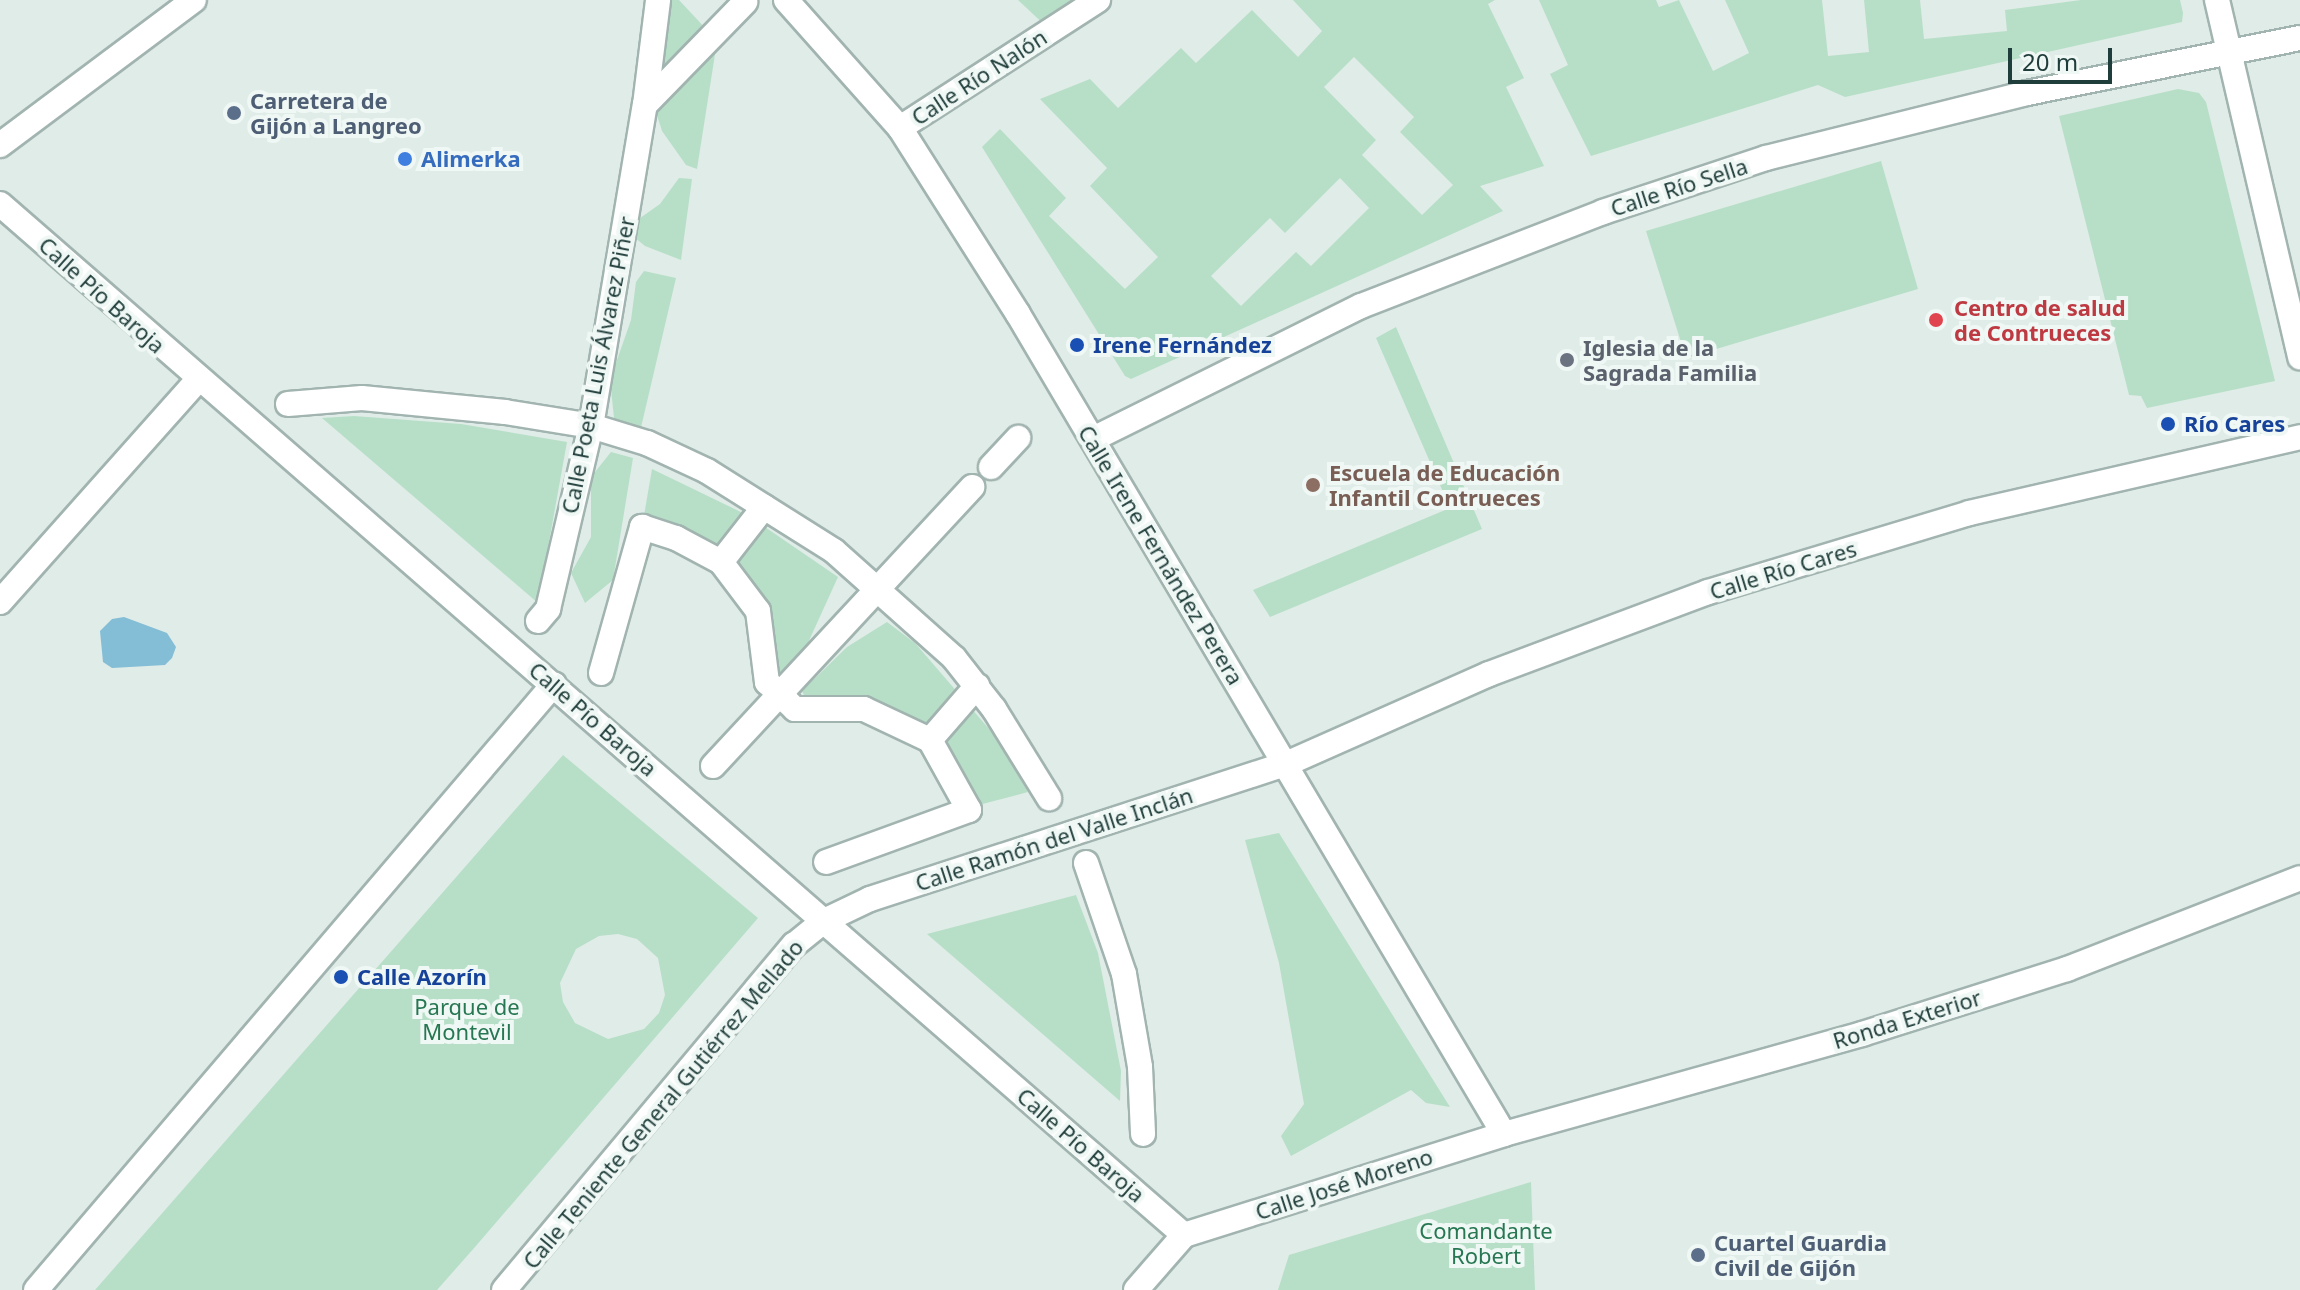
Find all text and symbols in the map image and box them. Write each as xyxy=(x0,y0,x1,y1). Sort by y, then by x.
street label: Calle Río Nalón xyxy=(906,24,1052,130)
scale bar xyxy=(2012,32,2116,82)
text: 20 m xyxy=(2022,45,2078,78)
place label: Carretera de Gijón a Langreo xyxy=(250,87,422,138)
marker: Carretera de Gijón a Langreo xyxy=(225,104,243,122)
place label: Alimerka xyxy=(421,146,521,172)
marker: Alimerka xyxy=(396,150,414,168)
street label: Calle Río Sella xyxy=(1607,152,1751,222)
street label: Calle Poeta Luis Álvarez Piñer xyxy=(556,214,640,516)
street label: Calle Pío Baroja xyxy=(34,232,170,358)
place label: Centro de salud de Contrueces xyxy=(1954,294,2126,346)
marker: Centro de salud de Contrueces xyxy=(1925,309,1947,331)
place label: Irene Fernández xyxy=(1093,332,1272,358)
place label: Iglesia de la Sagrada Familia xyxy=(1583,334,1757,386)
marker: Irene Fernández xyxy=(1068,336,1086,354)
marker: Iglesia de la Sagrada Familia xyxy=(1558,351,1576,369)
place label: Río Cares xyxy=(2184,411,2285,437)
marker: Río Cares xyxy=(2159,415,2177,433)
street label: Calle Irene Fernández Perera xyxy=(1073,421,1249,689)
place label: Escuela de Educación Infantil Contrueces xyxy=(1329,459,1560,510)
marker: Escuela de Educación Infantil Contrueces xyxy=(1304,476,1322,494)
street label: Calle Río Cares xyxy=(1706,535,1860,605)
street label: Calle Pío Baroja xyxy=(524,656,662,782)
street label: Calle Ramón del Valle Inclán xyxy=(912,782,1196,896)
street label: Calle Teniente General Gutiérrez Mellado xyxy=(517,934,809,1274)
place label: Calle Azorín xyxy=(357,964,487,990)
marker: Calle Azorín xyxy=(332,968,350,986)
street label: Ronda Exterior xyxy=(1830,984,1984,1054)
park label: Parque de Montevil xyxy=(414,993,520,1044)
street label: Calle Pío Baroja xyxy=(1012,1082,1150,1208)
street label: Calle José Moreno xyxy=(1252,1143,1436,1225)
park label: Comandante Robert xyxy=(1419,1217,1553,1268)
place label: Cuartel Guardia Civil de Gijón xyxy=(1714,1229,1887,1280)
marker: Cuartel Guardia Civil de Gijón xyxy=(1689,1246,1707,1264)

